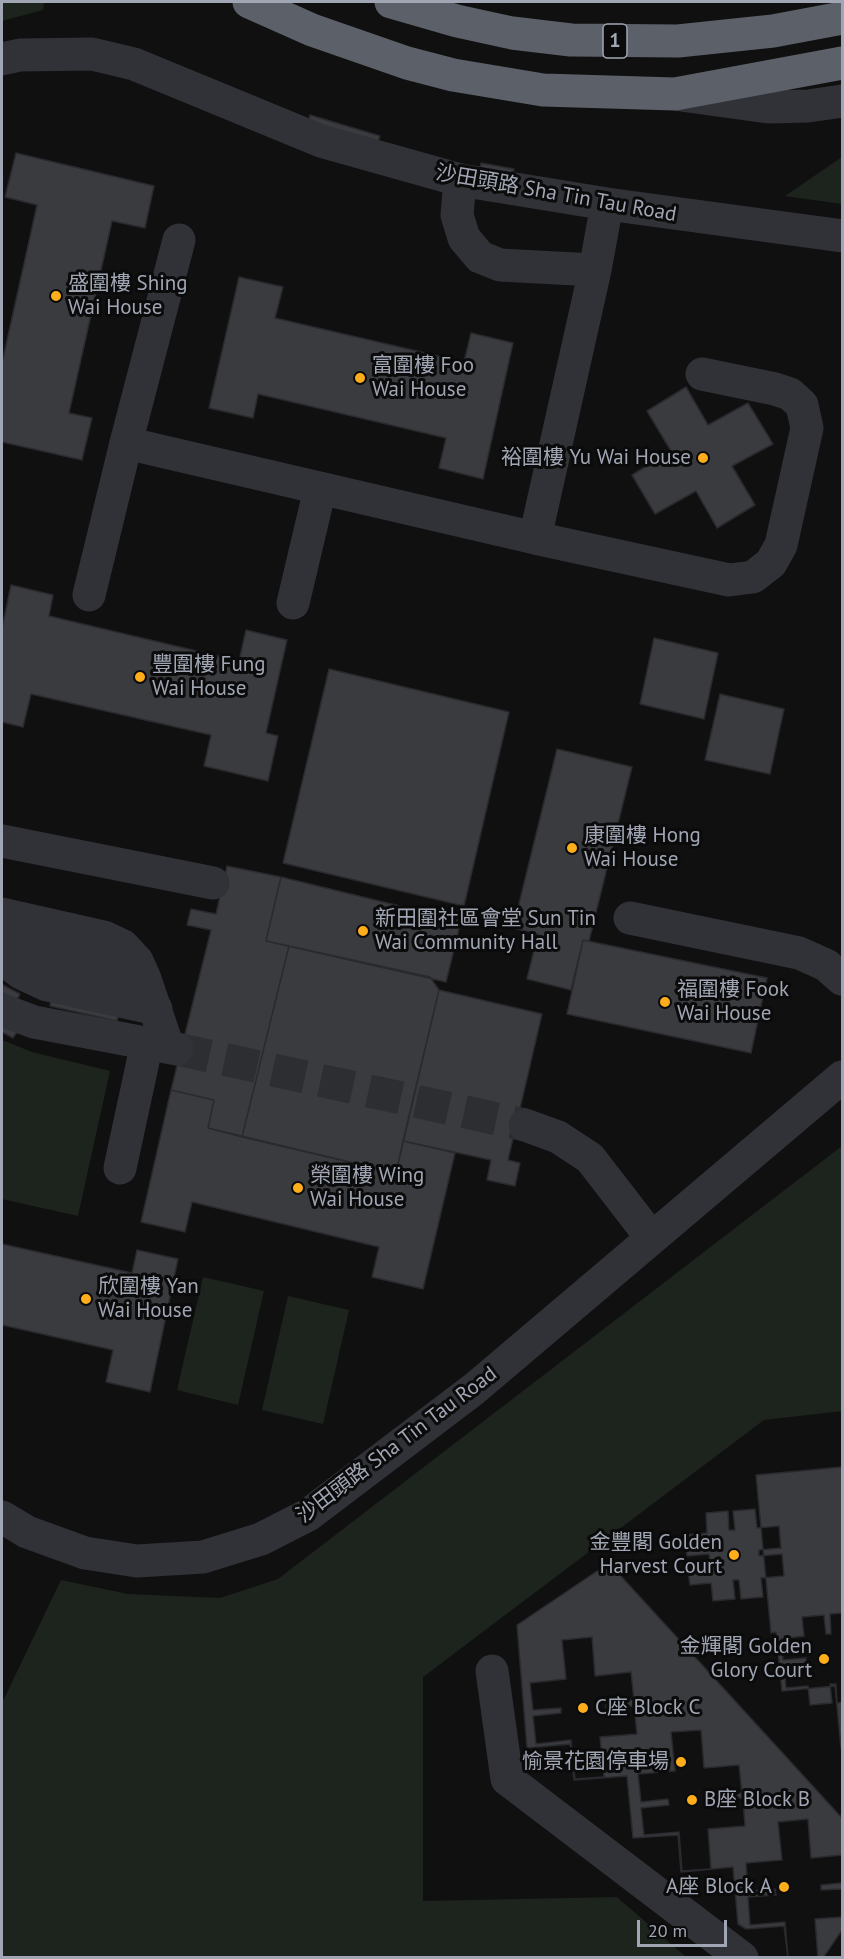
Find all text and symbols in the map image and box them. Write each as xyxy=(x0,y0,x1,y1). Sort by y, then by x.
road number: 1 xyxy=(603,24,627,58)
street label: 沙田頭路 Sha Tin Tau Road xyxy=(434,160,678,228)
place label: 盛圍樓 Shing Wai House xyxy=(68,271,188,321)
marker: 盛圍樓 Shing Wai House xyxy=(49,289,63,303)
place label: 富圍樓 Foo Wai House xyxy=(372,353,474,403)
marker: 富圍樓 Foo Wai House xyxy=(353,371,367,385)
place label: 裕圍樓 Yu Wai House xyxy=(501,445,691,471)
marker: 裕圍樓 Yu Wai House xyxy=(696,451,710,465)
place label: 豐圍樓 Fung Wai House xyxy=(152,652,266,702)
marker: 豐圍樓 Fung Wai House xyxy=(133,670,147,684)
place label: 康圍樓 Hong Wai House xyxy=(584,823,701,873)
marker: 康圍樓 Hong Wai House xyxy=(565,841,579,855)
place label: 新田圍社區會堂 Sun Tin Wai Community Hall xyxy=(375,906,596,956)
marker: 新田圍社區會堂 Sun Tin Wai Community Hall xyxy=(356,924,370,938)
place label: 福圍樓 Fook Wai House xyxy=(677,977,789,1027)
marker: 福圍樓 Fook Wai House xyxy=(658,995,672,1009)
place label: 榮圍樓 Wing Wai House xyxy=(310,1163,424,1213)
marker: 榮圍樓 Wing Wai House xyxy=(291,1181,305,1195)
place label: 欣圍樓 Yan Wai House xyxy=(98,1274,199,1324)
marker: 欣圍樓 Yan Wai House xyxy=(79,1292,93,1306)
street label: 沙田頭路 Sha Tin Tau Road xyxy=(292,1362,502,1528)
place label: 金豐閣 Golden Harvest Court xyxy=(590,1530,722,1580)
marker: 金豐閣 Golden Harvest Court xyxy=(727,1548,741,1562)
place label: 金輝閣 Golden Glory Court xyxy=(680,1634,812,1684)
marker: 金輝閣 Golden Glory Court xyxy=(817,1652,831,1666)
place label: C座 Block C xyxy=(595,1695,700,1721)
marker: C座 Block C xyxy=(576,1701,590,1715)
place label: 愉景花園停車場 xyxy=(522,1749,669,1775)
marker: 愉景花園停車場 xyxy=(674,1755,688,1769)
place label: B座 Block B xyxy=(704,1787,810,1813)
marker: B座 Block B xyxy=(685,1793,699,1807)
place label: A座 Block A xyxy=(666,1874,772,1900)
marker: A座 Block A xyxy=(777,1880,791,1894)
scale bar xyxy=(640,1908,730,1946)
text: 20 m xyxy=(648,1919,687,1942)

